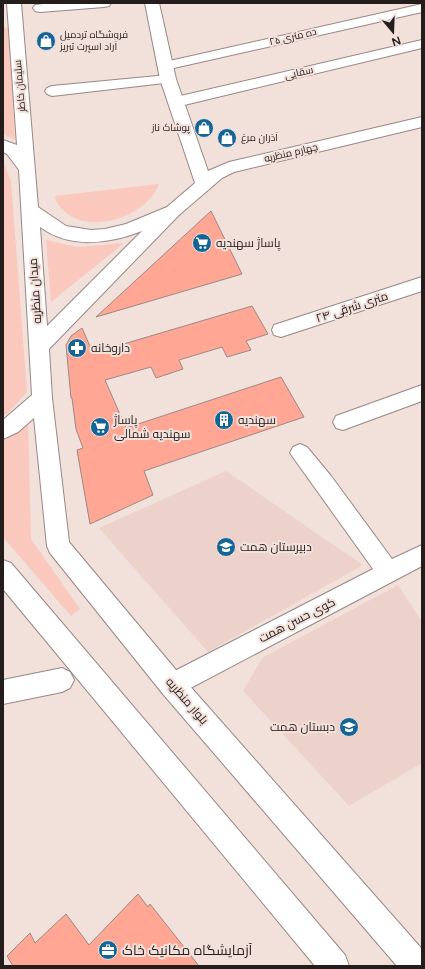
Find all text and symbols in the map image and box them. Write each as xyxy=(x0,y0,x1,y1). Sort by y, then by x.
north arrow xyxy=(373,12,413,52)
street label: ده متری ۲۵ xyxy=(268,26,318,48)
place label: فروشگاه تردمیل آراد اسپرت تبریز xyxy=(59,29,128,53)
shop icon: فروشگاه تردمیل آراد اسپرت تبریز xyxy=(35,30,57,52)
text: N xyxy=(390,33,402,49)
street label: سلیمان خاطر xyxy=(12,59,28,114)
street label: سقایی xyxy=(283,64,315,82)
shop icon: پوشاک ناز xyxy=(193,117,215,139)
place label: پوشاک ناز xyxy=(151,122,190,134)
shop icon: آذران مرغ xyxy=(216,127,238,149)
place label: آذران مرغ xyxy=(241,132,278,144)
street label: چهارم منظریه xyxy=(263,141,319,166)
supermarket icon: پاساژ سهندیه xyxy=(191,232,213,254)
place label: پاساژ سهندیه xyxy=(216,236,281,252)
street label: ميدان منظریه xyxy=(26,258,44,324)
street label: ۲۴ متری شرقی xyxy=(314,289,390,325)
pharmacy icon: داروخانه xyxy=(66,337,88,359)
place label: داروخانه xyxy=(91,341,130,355)
building icon: سهندیه xyxy=(213,409,235,431)
place label: پاساژ سهندیه شمالی xyxy=(113,413,191,441)
place label: سهندیه xyxy=(238,413,276,427)
supermarket icon: پاساژ سهندیه شمالی xyxy=(89,416,111,438)
school or university icon: دبیرستان همت xyxy=(215,536,237,558)
place label: دبیرستان همت xyxy=(240,540,312,554)
street label: کوی حسن همت xyxy=(256,595,338,645)
street label: بلوار منظریه xyxy=(163,675,211,727)
school or university icon: دبستان همت xyxy=(338,716,360,738)
place label: دبستان همت xyxy=(270,720,335,734)
office icon: آزمایشگاه مکانیک خاک xyxy=(97,939,119,961)
place label: آزمایشگاه مکانیک خاک xyxy=(122,942,253,959)

